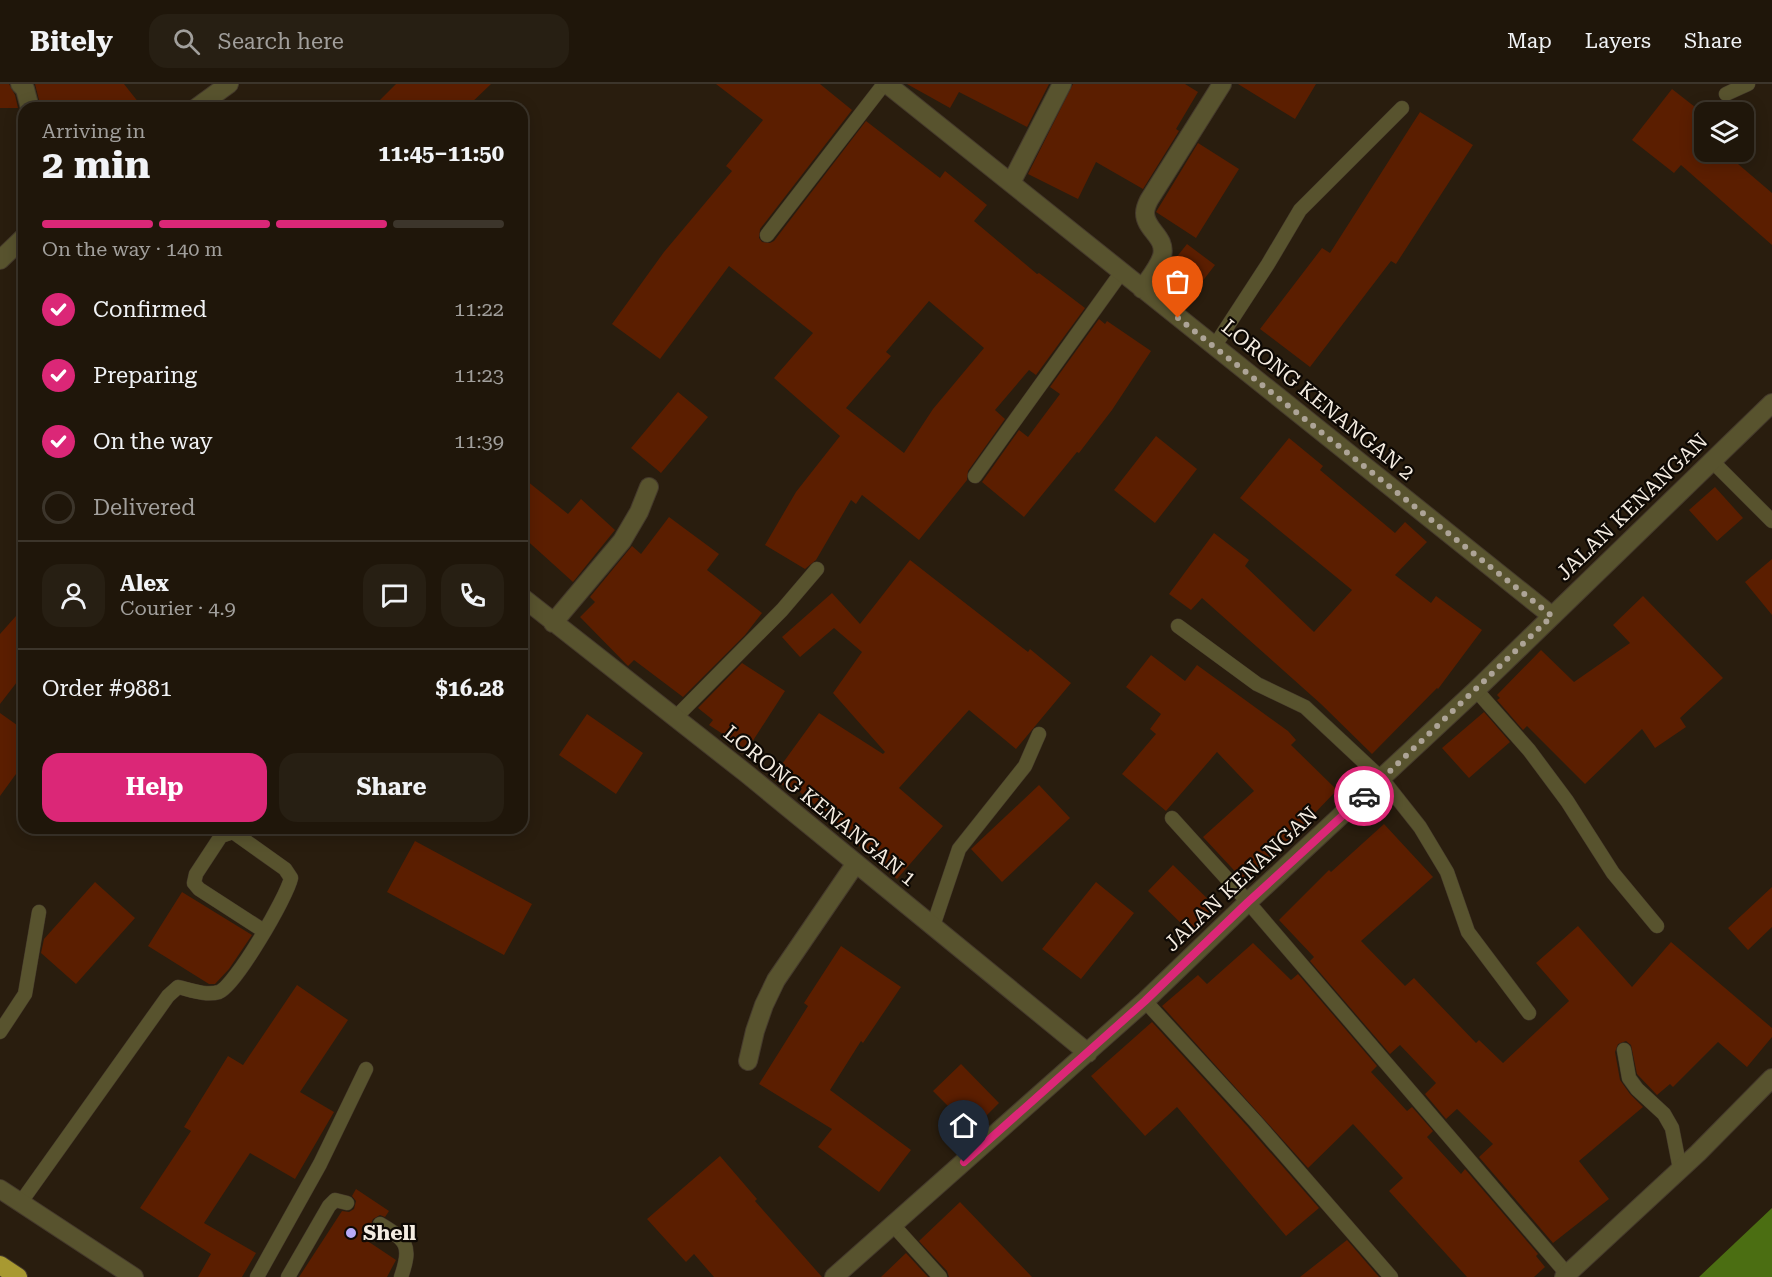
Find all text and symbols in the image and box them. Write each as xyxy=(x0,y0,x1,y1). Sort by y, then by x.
search box xyxy=(149,14,569,68)
text: Bitely xyxy=(30,25,113,58)
icon: search xyxy=(170,25,203,58)
text: Search here xyxy=(218,29,344,54)
text: Map xyxy=(1507,29,1552,53)
text: Layers xyxy=(1585,29,1651,53)
text: Share xyxy=(1684,29,1742,53)
map controls xyxy=(1694,102,1754,162)
button: layers xyxy=(1694,102,1754,162)
text: Arriving in xyxy=(42,119,145,143)
text: 11:45–11:50 xyxy=(378,141,504,166)
text: 2 min xyxy=(42,142,150,188)
text: On the way · 140 m xyxy=(42,237,223,261)
pin xyxy=(1152,256,1203,318)
icon: bag xyxy=(1161,265,1194,298)
icon: check xyxy=(42,293,75,326)
text: Confirmed xyxy=(93,297,207,322)
text: 11:22 xyxy=(454,297,504,321)
street label: LORONG KENANGAN 2 xyxy=(1217,315,1419,485)
icon: check xyxy=(42,359,75,392)
text: Preparing xyxy=(93,363,197,388)
text: 11:23 xyxy=(454,363,504,387)
icon: check xyxy=(42,425,75,458)
text: On the way xyxy=(93,429,213,454)
text: 11:39 xyxy=(454,429,504,453)
street label: JALAN KENANGAN xyxy=(1551,429,1713,585)
text: Delivered xyxy=(93,495,195,520)
button: person xyxy=(42,564,105,627)
button: chat xyxy=(363,564,426,627)
button: phone xyxy=(441,564,504,627)
text: Alex xyxy=(120,571,169,596)
text: Courier · 4.9 xyxy=(120,596,236,620)
text: Order #9881 xyxy=(42,676,172,701)
text: $16.28 xyxy=(435,676,504,701)
street label: LORONG KENANGAN 1 xyxy=(719,721,921,891)
button: Help xyxy=(42,753,267,822)
button: Share xyxy=(279,753,504,822)
courier xyxy=(1334,766,1394,826)
icon: car xyxy=(1348,780,1381,813)
street label: JALAN KENANGAN xyxy=(1159,802,1323,956)
pin xyxy=(938,1100,989,1162)
icon: home xyxy=(947,1109,980,1142)
place label: Shell xyxy=(363,1221,416,1245)
marker: Shell xyxy=(344,1226,358,1240)

